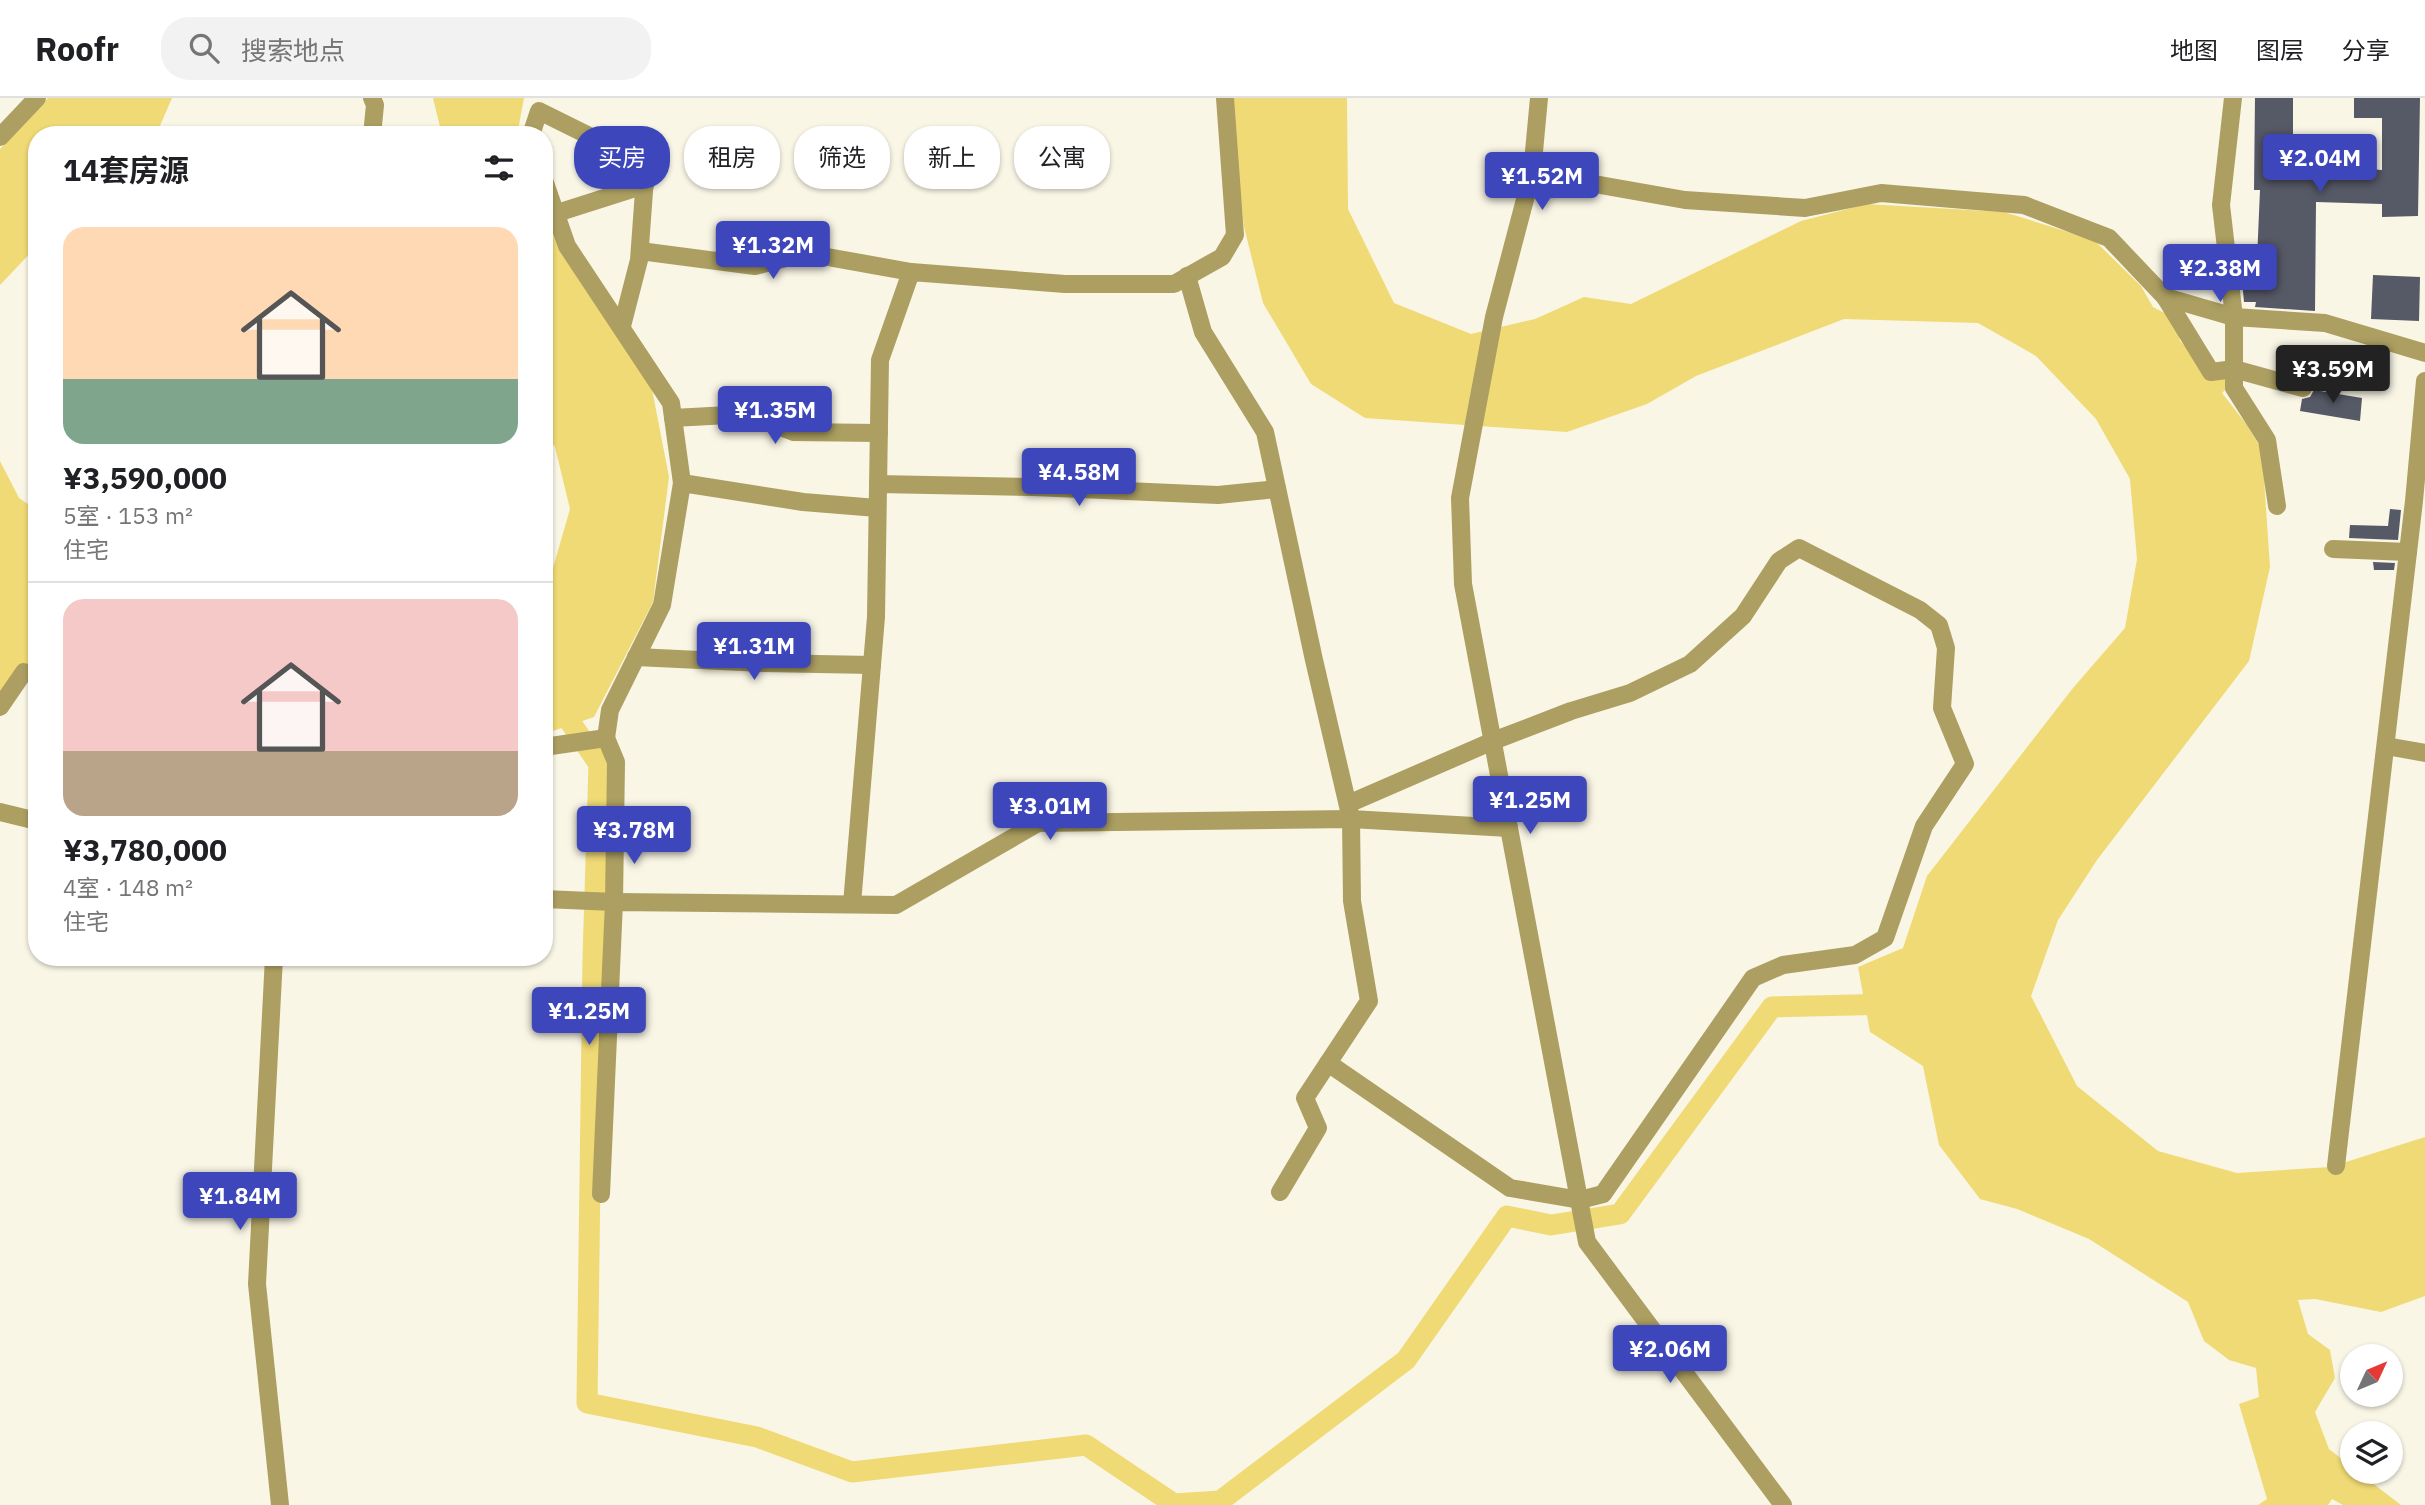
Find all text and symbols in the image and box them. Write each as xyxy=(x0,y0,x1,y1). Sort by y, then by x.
search box xyxy=(161,17,651,80)
text: Roofr xyxy=(35,27,119,70)
icon: search xyxy=(185,29,223,67)
text: 搜索地点 xyxy=(241,33,345,67)
text: 地图 xyxy=(2170,34,2218,66)
text: 图层 xyxy=(2256,34,2304,66)
text: 分享 xyxy=(2342,34,2390,66)
chip: 买房 xyxy=(574,126,670,189)
chip: 租房 xyxy=(684,126,780,189)
chip: 筛选 xyxy=(794,126,890,189)
chip: 新上 xyxy=(904,126,1000,189)
chip: 公寓 xyxy=(1014,126,1110,189)
pin: ¥2.04M xyxy=(2263,134,2377,194)
text: ¥2.04M xyxy=(2279,142,2361,172)
icon: filters xyxy=(480,149,518,187)
text: 14套房源 xyxy=(63,150,189,189)
pin: ¥1.52M xyxy=(1485,152,1599,212)
text: ¥1.52M xyxy=(1501,160,1583,190)
pin: ¥1.32M xyxy=(716,222,830,281)
text: ¥1.32M xyxy=(732,229,814,259)
pin: ¥2.38M xyxy=(2163,244,2277,304)
text: ¥2.38M xyxy=(2179,252,2261,282)
icon: home xyxy=(228,272,354,398)
pin: ¥3.59M xyxy=(2276,345,2390,405)
text: ¥3.59M xyxy=(2292,353,2374,383)
pin: ¥1.35M xyxy=(718,386,832,446)
text: ¥1.35M xyxy=(734,394,816,424)
pin: ¥4.58M xyxy=(1022,448,1136,508)
text: ¥4.58M xyxy=(1038,456,1120,486)
text: ¥3,590,000 xyxy=(63,458,227,497)
text: 5室 · 153 m² xyxy=(63,500,193,530)
text: 住宅 xyxy=(63,534,109,564)
pin: ¥1.31M xyxy=(697,622,811,682)
text: ¥1.31M xyxy=(713,630,795,660)
icon: home xyxy=(228,644,354,770)
pin: ¥1.25M xyxy=(1473,776,1587,836)
pin: ¥3.01M xyxy=(993,782,1107,842)
text: ¥1.25M xyxy=(1489,784,1571,814)
text: ¥3.01M xyxy=(1009,790,1091,820)
pin: ¥3.78M xyxy=(577,806,691,866)
text: ¥3.78M xyxy=(593,814,675,844)
text: ¥3,780,000 xyxy=(63,830,227,869)
text: 4室 · 148 m² xyxy=(63,872,193,902)
text: 住宅 xyxy=(63,906,109,936)
pin: ¥1.25M xyxy=(532,988,646,1047)
text: ¥1.25M xyxy=(548,995,630,1025)
pin: ¥1.84M xyxy=(183,1172,297,1232)
text: ¥1.84M xyxy=(199,1180,281,1210)
pin: ¥2.06M xyxy=(1613,1326,1727,1385)
text: ¥2.06M xyxy=(1629,1333,1711,1363)
north arrow xyxy=(2340,1344,2403,1407)
map controls xyxy=(2340,1344,2403,1484)
button: layers xyxy=(2340,1421,2403,1484)

